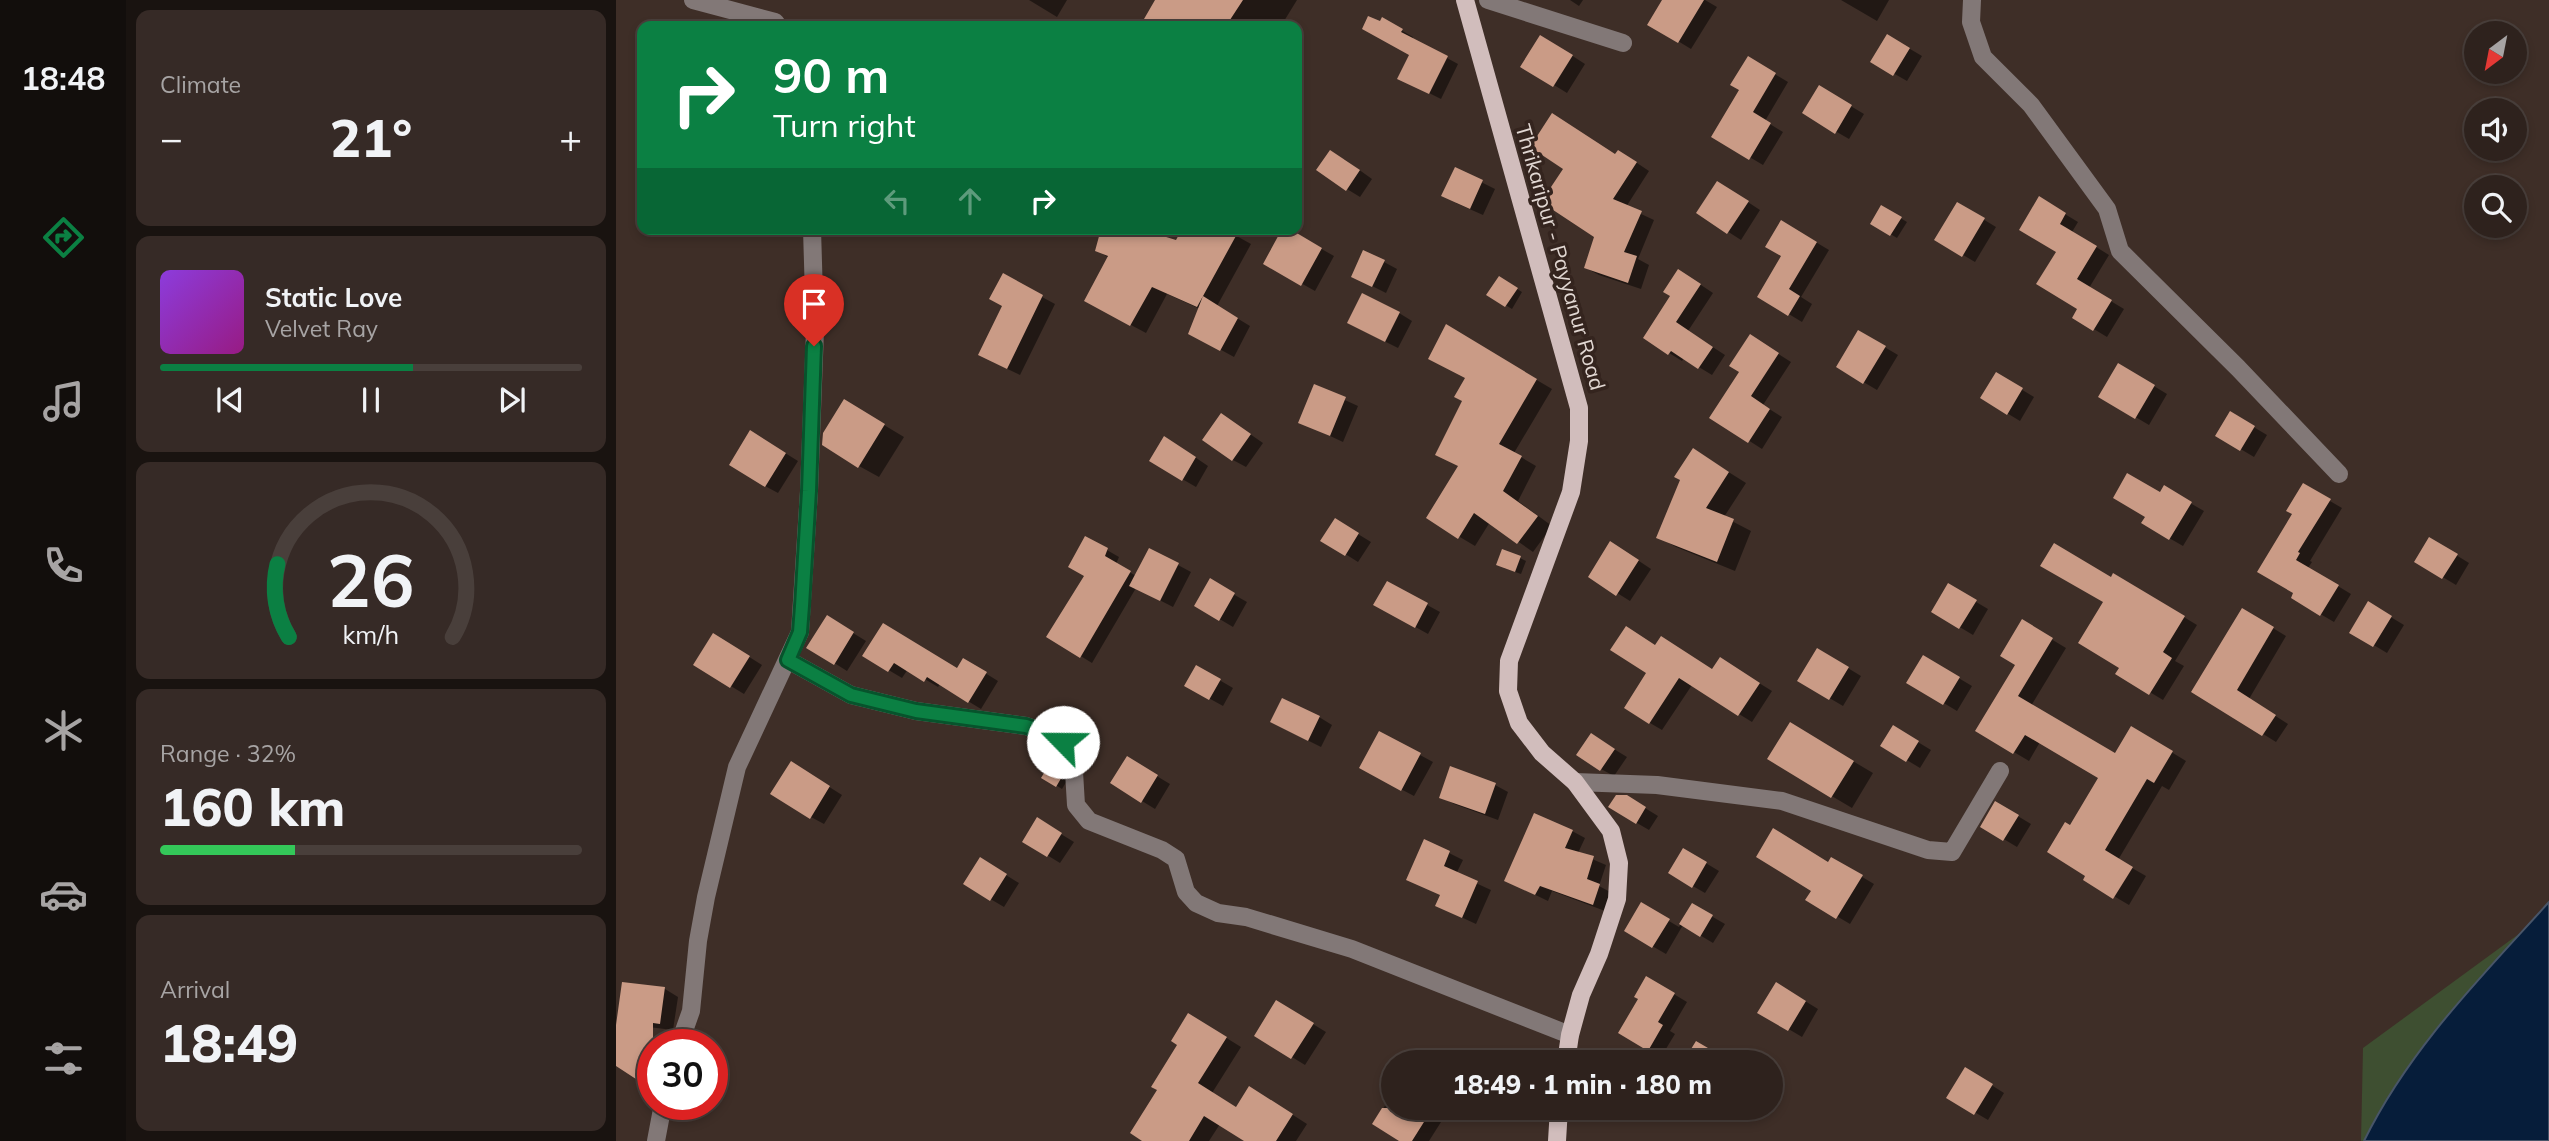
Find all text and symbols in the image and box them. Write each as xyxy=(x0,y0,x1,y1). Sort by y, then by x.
north arrow xyxy=(2464,21,2527,84)
map controls xyxy=(2464,21,2527,238)
text: 90 m xyxy=(773,44,889,105)
icon: right xyxy=(658,49,749,140)
text: 18:48 xyxy=(21,58,105,98)
text: Climate xyxy=(160,70,241,99)
button: sound xyxy=(2464,98,2527,161)
text: 21° xyxy=(330,105,412,170)
text: Turn right xyxy=(773,105,916,145)
text: − xyxy=(160,114,183,162)
text: + xyxy=(559,114,582,162)
street label: Thrikaripur - Payyanur Road xyxy=(1511,121,1611,393)
button: search xyxy=(2464,175,2527,238)
icon: left xyxy=(878,182,916,220)
icon: ahead xyxy=(951,182,989,220)
icon: right xyxy=(1024,182,1062,220)
icon: directions xyxy=(39,213,88,262)
pin xyxy=(784,274,844,346)
text: Static Love xyxy=(265,281,402,314)
icon: arrive xyxy=(795,285,833,323)
text: Velvet Ray xyxy=(265,314,378,343)
icon: music xyxy=(39,377,88,426)
icon: previous xyxy=(211,381,249,419)
icon: pause xyxy=(352,381,390,419)
icon: next xyxy=(493,381,531,419)
text: 26 xyxy=(327,534,415,625)
icon: phone xyxy=(39,541,88,590)
text: km/h xyxy=(343,618,399,649)
position arrow xyxy=(1026,705,1100,779)
icon: climate xyxy=(39,706,88,755)
text: Range · 32% xyxy=(160,739,296,768)
text: 160 km xyxy=(160,774,345,839)
icon: car xyxy=(39,870,88,919)
text: Arrival xyxy=(160,975,230,1004)
text: 18:49 xyxy=(160,1010,298,1075)
speed limit sign: 30 xyxy=(637,1029,728,1120)
icon: filters xyxy=(39,1034,88,1083)
text: 18:49 · 1 min · 180 m xyxy=(1452,1068,1712,1101)

